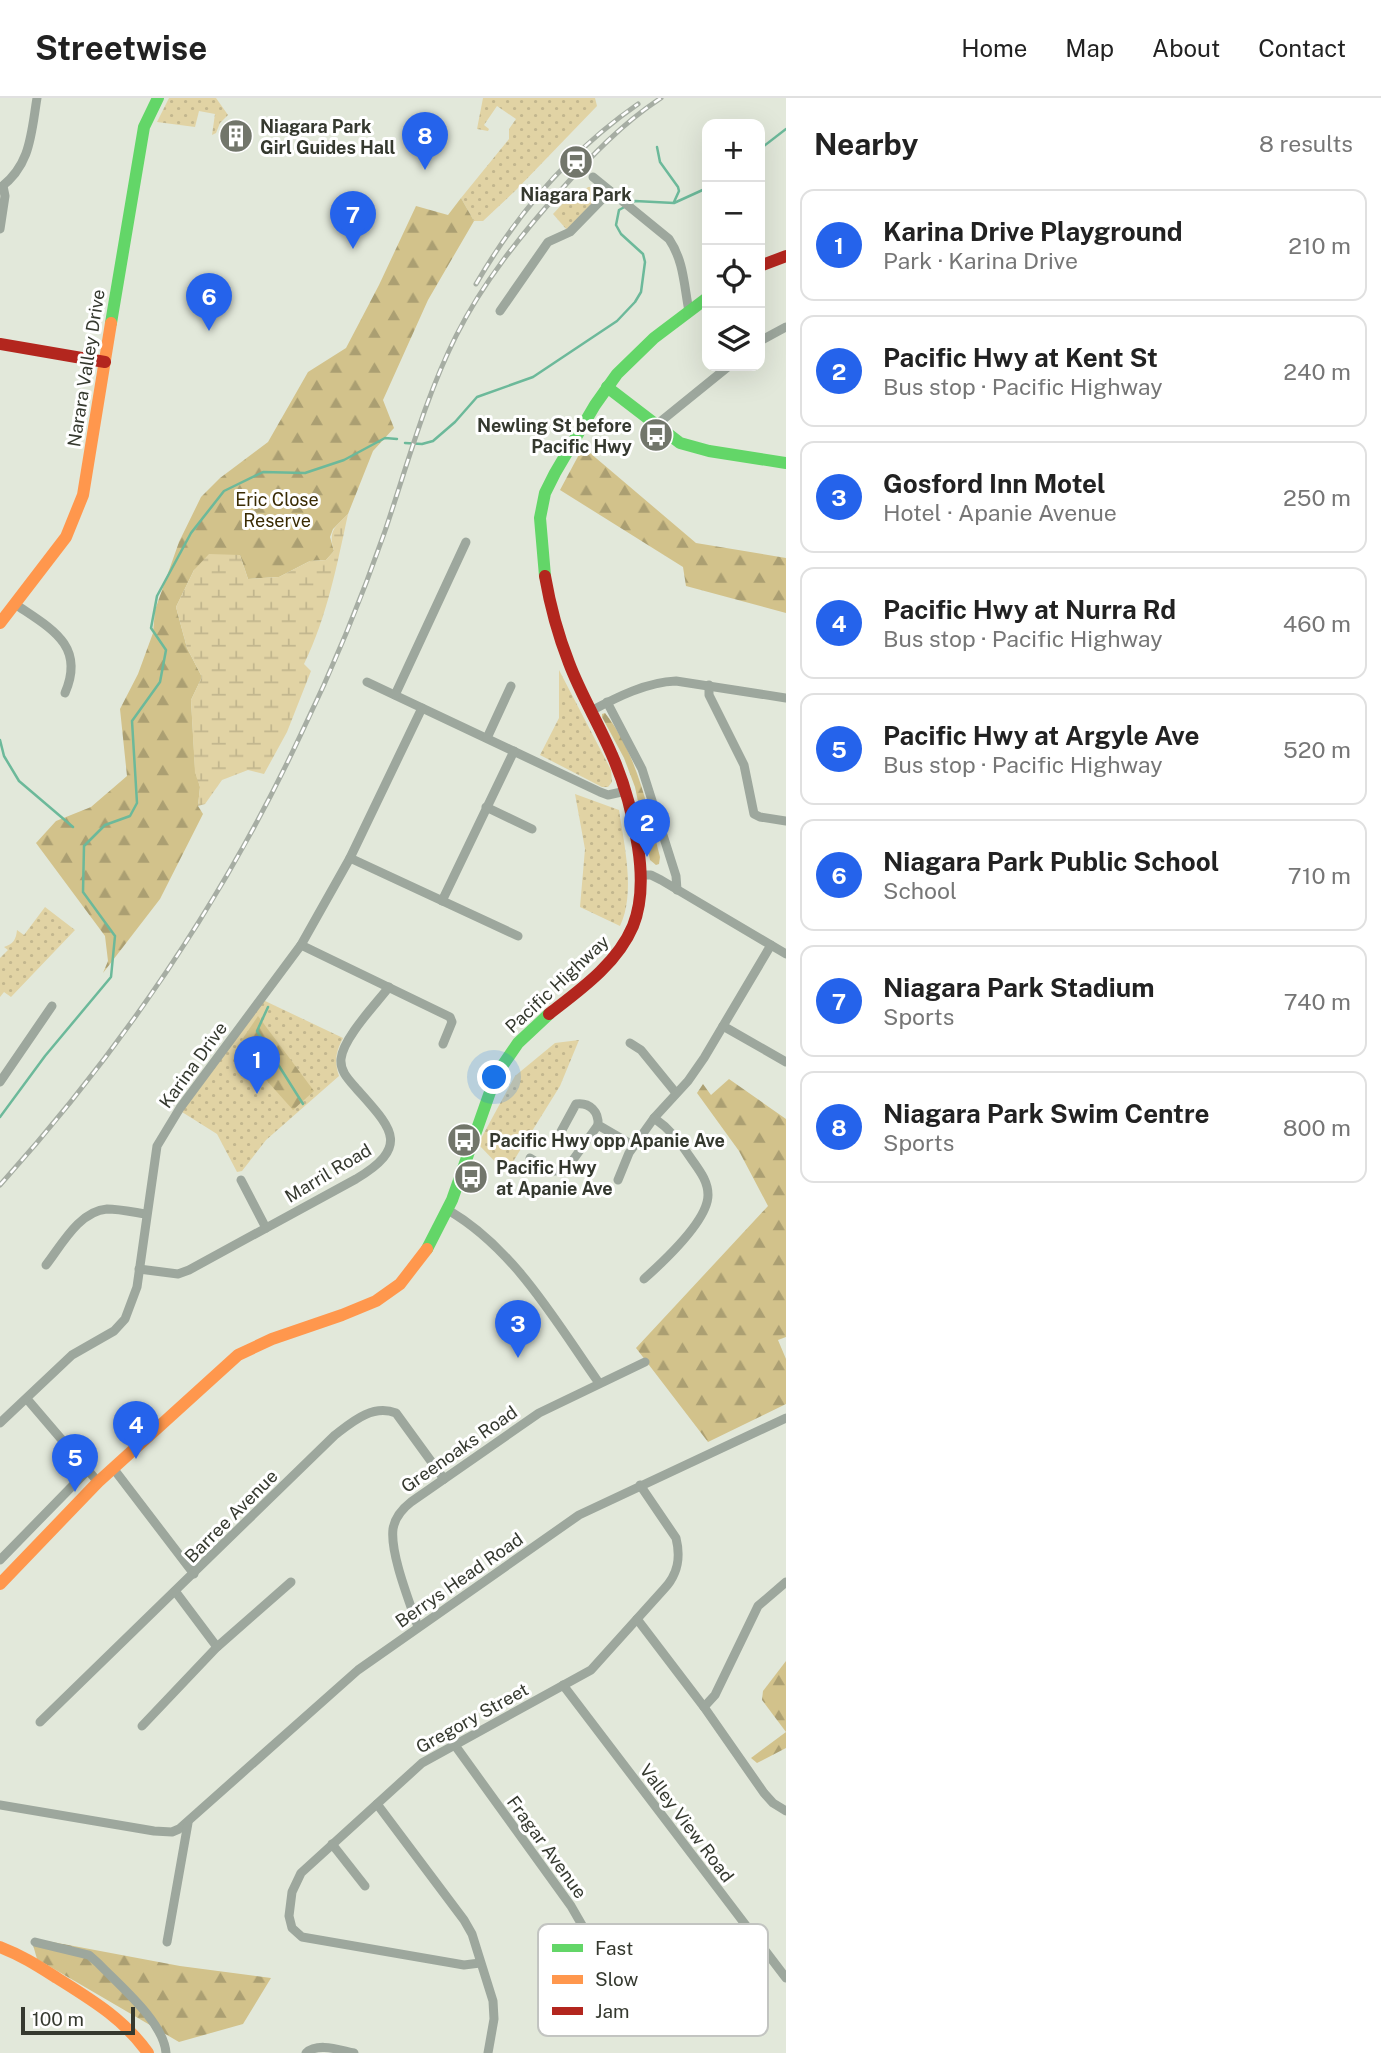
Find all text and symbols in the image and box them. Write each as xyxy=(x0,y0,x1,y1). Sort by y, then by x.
text: Streetwise xyxy=(35,29,207,67)
text: Home xyxy=(961,34,1027,62)
text: Map xyxy=(1065,34,1114,62)
text: About xyxy=(1152,34,1220,62)
text: Contact xyxy=(1258,34,1346,62)
pin: 8 xyxy=(402,112,448,170)
place label: Niagara Park Girl Guides Hall xyxy=(260,116,396,158)
building icon: Niagara Park Girl Guides Hall xyxy=(217,117,255,155)
map controls xyxy=(702,119,765,371)
button: + xyxy=(702,119,765,182)
text: Nearby xyxy=(814,126,918,162)
text: 8 results xyxy=(1259,130,1353,157)
station icon: Niagara Park xyxy=(557,143,595,181)
button: − xyxy=(702,182,765,245)
place label: Niagara Park xyxy=(520,184,632,205)
pin: 7 xyxy=(330,191,376,249)
text: Karina Drive Playground xyxy=(883,216,1182,247)
text: 1 xyxy=(834,232,844,259)
text: 210 m xyxy=(1288,232,1351,259)
button: locate xyxy=(702,245,765,308)
text: Park · Karina Drive xyxy=(883,247,1078,274)
pin: 6 xyxy=(186,273,232,331)
street label: Narara Valley Drive xyxy=(63,288,109,448)
button: layers xyxy=(702,308,765,371)
text: Pacific Hwy at Kent St xyxy=(883,342,1158,373)
text: 2 xyxy=(832,358,846,385)
text: 240 m xyxy=(1283,358,1351,385)
text: Bus stop · Pacific Highway xyxy=(883,373,1162,400)
place label: Newling St before Pacific Hwy xyxy=(477,415,632,457)
bus stop icon: Newling St before Pacific Hwy xyxy=(637,416,675,454)
text: Gosford Inn Motel xyxy=(883,468,1106,499)
text: 3 xyxy=(831,484,847,511)
text: 250 m xyxy=(1283,484,1351,511)
park label: Eric Close Reserve xyxy=(235,489,319,531)
text: Hotel · Apanie Avenue xyxy=(883,499,1117,526)
text: Pacific Hwy at Nurra Rd xyxy=(883,594,1176,625)
text: 4 xyxy=(831,610,847,637)
text: 460 m xyxy=(1283,610,1351,637)
text: Bus stop · Pacific Highway xyxy=(883,625,1162,652)
text: Pacific Hwy at Argyle Ave xyxy=(883,720,1199,751)
text: 5 xyxy=(831,736,847,763)
text: 520 m xyxy=(1283,736,1351,763)
text: Bus stop · Pacific Highway xyxy=(883,751,1162,778)
pin: 2 xyxy=(624,799,670,857)
text: Niagara Park Public School xyxy=(883,846,1219,877)
text: 6 xyxy=(831,862,847,889)
text: 710 m xyxy=(1288,862,1351,889)
text: School xyxy=(883,877,957,904)
street label: Pacific Highway xyxy=(501,931,613,1037)
text: Niagara Park Stadium xyxy=(883,972,1154,1003)
text: 7 xyxy=(832,988,846,1015)
text: 740 m xyxy=(1284,988,1351,1015)
text: Sports xyxy=(883,1003,954,1030)
street label: Karina Drive xyxy=(155,1018,231,1112)
pin: 1 xyxy=(234,1036,280,1094)
your location xyxy=(477,1060,511,1094)
text: Niagara Park Swim Centre xyxy=(883,1098,1210,1129)
text: 8 xyxy=(831,1114,847,1141)
text: 800 m xyxy=(1283,1114,1351,1141)
bus stop icon: Pacific Hwy opp Apanie Ave xyxy=(445,1121,483,1159)
text: Sports xyxy=(883,1129,954,1156)
place label: Pacific Hwy opp Apanie Ave xyxy=(489,1130,725,1151)
street label: Marril Road xyxy=(281,1139,375,1207)
place label: Pacific Hwy at Apanie Ave xyxy=(496,1157,613,1199)
bus stop icon: Pacific Hwy at Apanie Ave xyxy=(452,1158,490,1196)
pin: 3 xyxy=(495,1300,541,1358)
pin: 4 xyxy=(113,1401,159,1459)
street label: Greenoaks Road xyxy=(397,1401,521,1497)
pin: 5 xyxy=(52,1434,98,1492)
street label: Barree Avenue xyxy=(180,1465,282,1567)
street label: Berrys Head Road xyxy=(391,1528,527,1632)
street label: Gregory Street xyxy=(412,1678,532,1758)
street label: Valley View Road xyxy=(636,1760,738,1886)
street label: Fragar Avenue xyxy=(503,1792,591,1902)
legend xyxy=(538,1924,768,2036)
text: Fast xyxy=(595,1937,633,1959)
text: Slow xyxy=(595,1968,639,1990)
text: Jam xyxy=(595,2000,629,2022)
scale bar xyxy=(21,2004,135,2036)
text: 100 m xyxy=(32,2008,84,2030)

